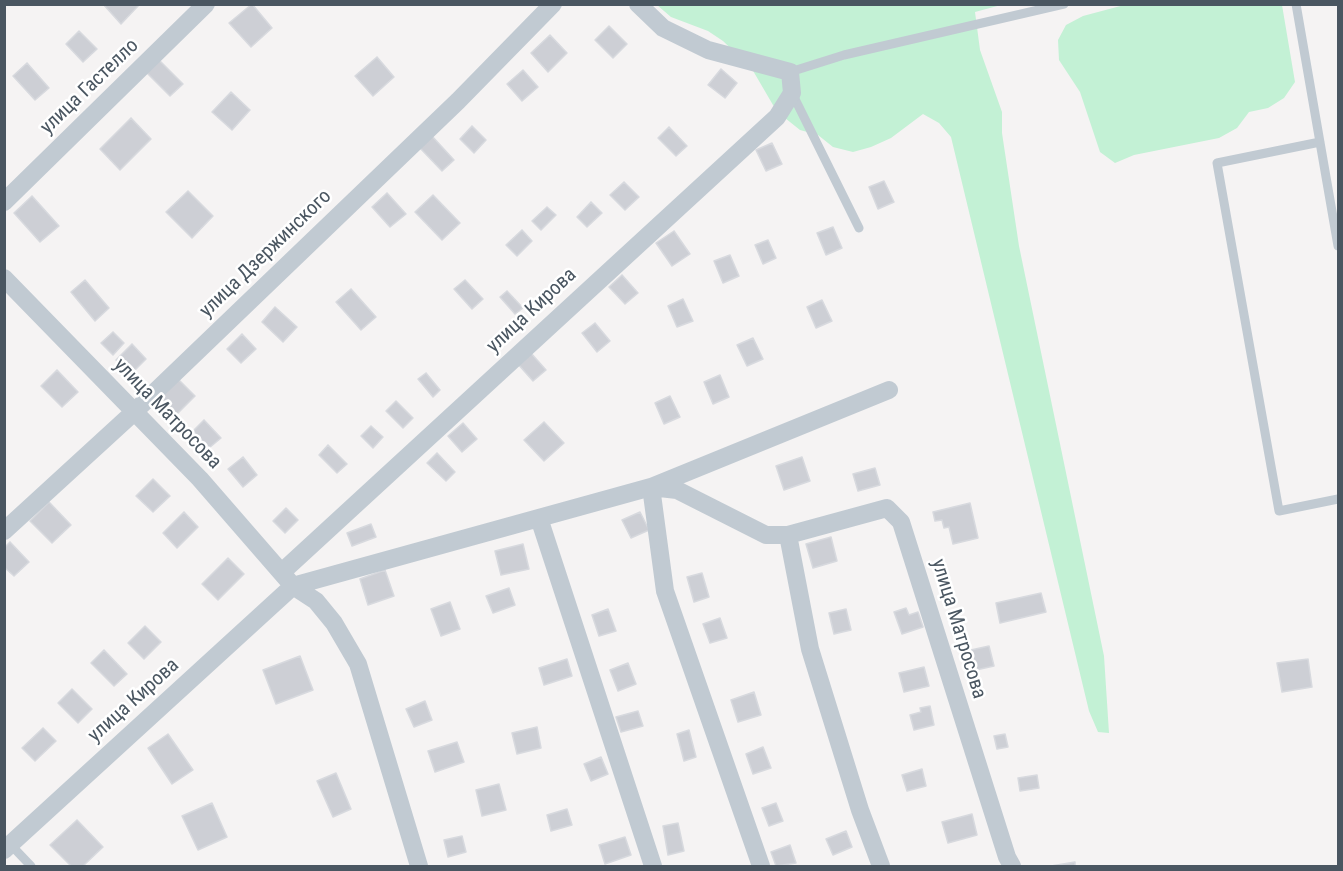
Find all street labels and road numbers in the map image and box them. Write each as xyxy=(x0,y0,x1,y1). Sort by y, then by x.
street label: улица Гастелло xyxy=(36,34,144,140)
street label: улица Дзержинского xyxy=(195,185,337,323)
street label: улица Кирова xyxy=(482,263,582,359)
street label: улица Матросова xyxy=(108,354,226,474)
street label: улица Матросова xyxy=(925,556,991,702)
street label: улица Кирова xyxy=(84,654,184,748)

